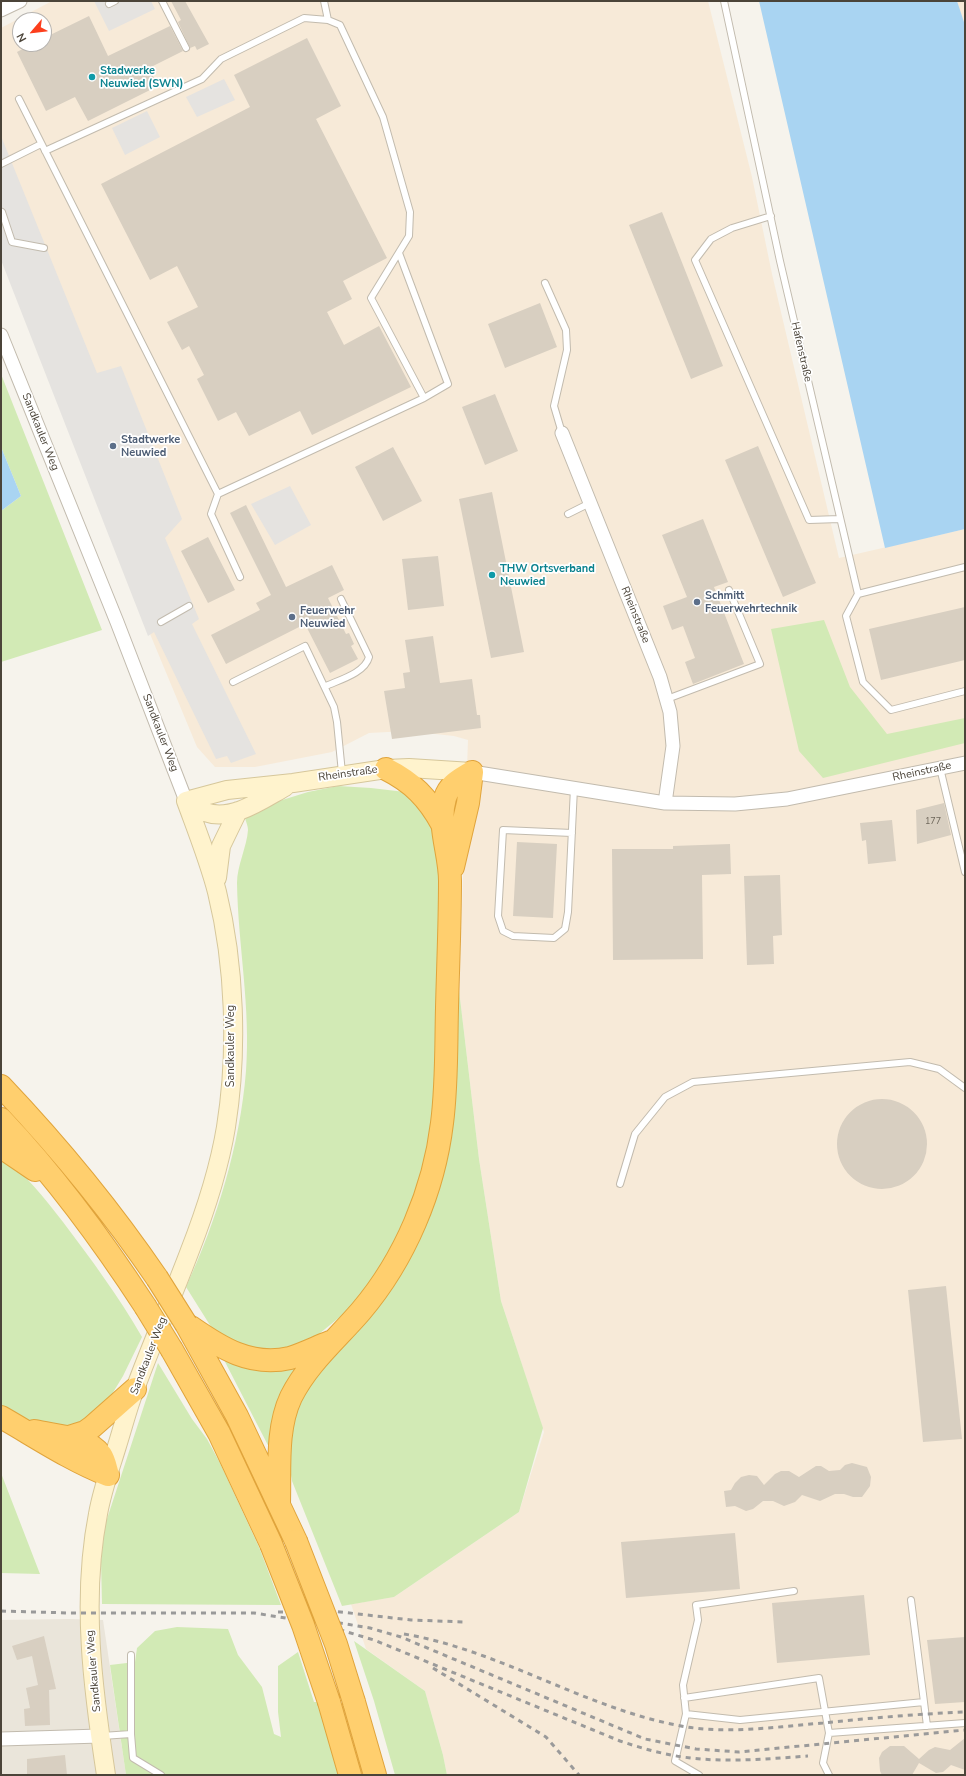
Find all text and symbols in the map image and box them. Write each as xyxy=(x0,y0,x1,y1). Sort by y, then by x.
north arrow xyxy=(12,12,52,52)
text: N xyxy=(13,30,30,45)
place label: Stadwerke Neuwied (SWN) xyxy=(100,64,183,90)
marker: Stadwerke Neuwied (SWN) xyxy=(87,72,97,82)
street label: Hafenstraße xyxy=(788,321,814,383)
street label: Sandkauler Weg xyxy=(18,391,62,473)
place label: Stadtwerke Neuwied xyxy=(121,433,180,459)
marker: Stadtwerke Neuwied xyxy=(108,441,118,451)
place label: THW Ortsverband Neuwied xyxy=(500,562,595,588)
marker: THW Ortsverband Neuwied xyxy=(487,570,497,580)
street label: Rheinstraße xyxy=(618,585,652,645)
place label: Schmitt Feuerwehrtechnik xyxy=(705,589,797,615)
marker: Schmitt Feuerwehrtechnik xyxy=(692,597,702,607)
place label: Feuerwehr Neuwied xyxy=(300,604,355,630)
marker: Feuerwehr Neuwied xyxy=(287,612,297,622)
street label: Sandkauler Weg xyxy=(139,692,181,774)
street label: Rheinstraße xyxy=(891,759,953,785)
street label: Rheinstraße xyxy=(318,763,378,785)
house number: 177 xyxy=(925,817,941,827)
street label: Sandkauler Weg xyxy=(224,1005,238,1087)
street label: Sandkauler Weg xyxy=(128,1315,170,1397)
street label: Sandkauler Weg xyxy=(84,1629,104,1713)

